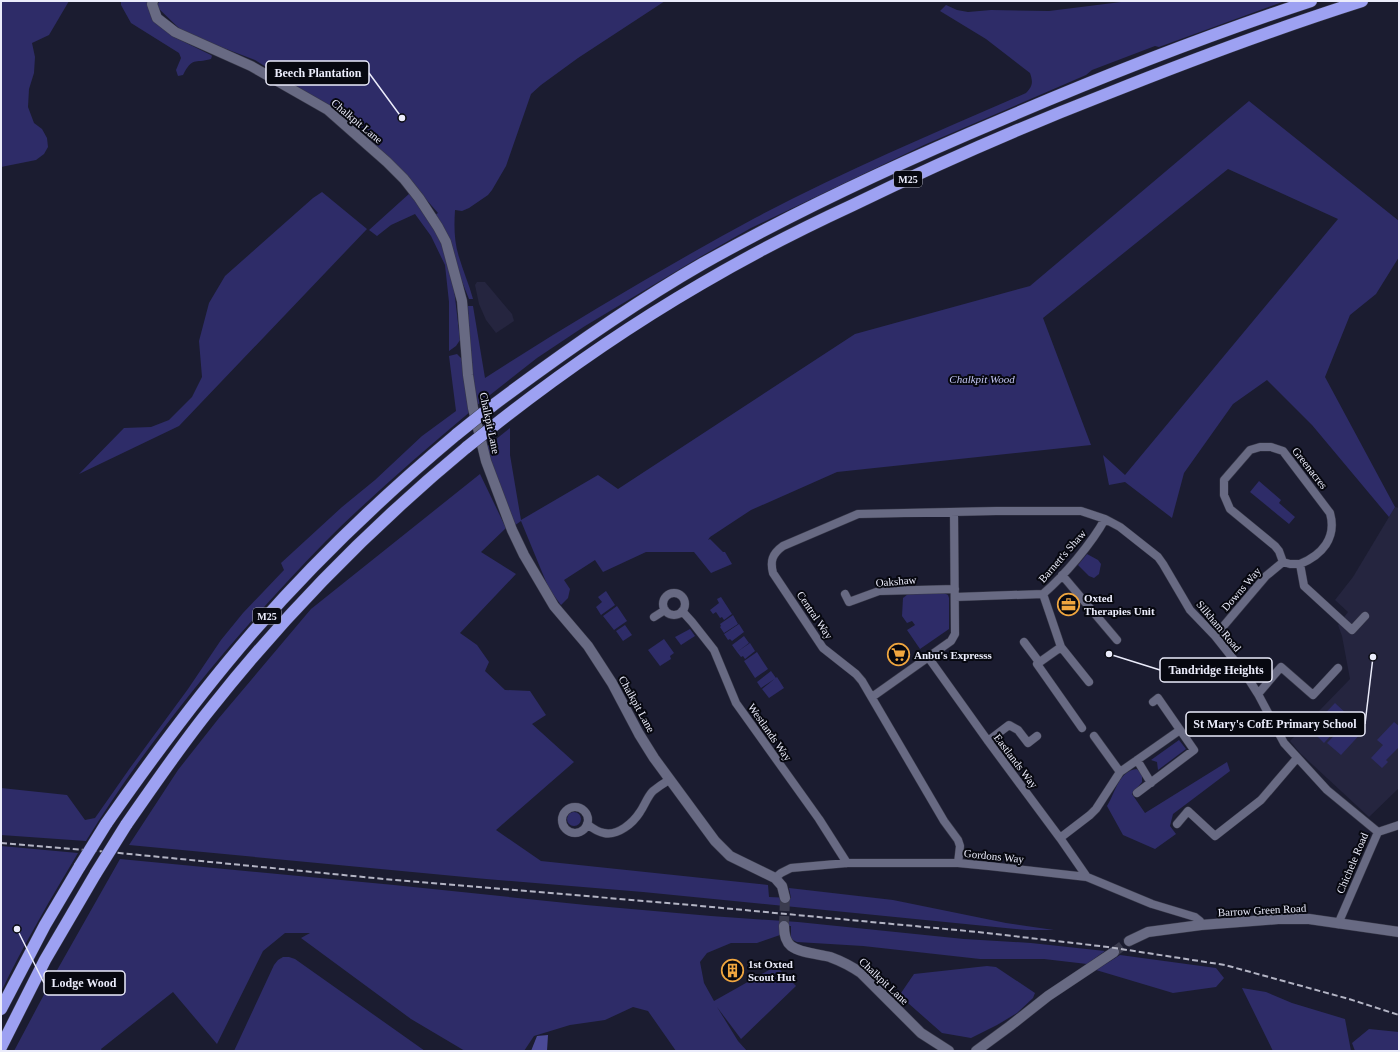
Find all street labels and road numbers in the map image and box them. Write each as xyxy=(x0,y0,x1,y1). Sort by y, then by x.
street label: Chalkpit Lane xyxy=(329,96,385,146)
road number: M25 xyxy=(894,171,922,187)
street label: Chalkpit Lane xyxy=(478,391,502,455)
street label: Greenacres xyxy=(1290,445,1330,491)
street label: Barnett's Shaw xyxy=(1036,527,1088,585)
street label: Downs Way xyxy=(1219,564,1263,613)
street label: Oakshaw xyxy=(875,573,917,589)
street label: Central Way xyxy=(795,589,836,641)
street label: Silkham Road xyxy=(1194,598,1244,654)
road number: M25 xyxy=(253,608,281,624)
street label: Chalkpit Lane xyxy=(617,674,657,734)
street label: Westlands Way xyxy=(746,701,795,763)
street label: Eastlands Way xyxy=(992,732,1041,791)
street label: Chichele Road xyxy=(1334,830,1370,895)
street label: Gordons Way xyxy=(963,847,1025,865)
street label: Barrow Green Road xyxy=(1217,902,1307,918)
street label: Chalkpit Lane xyxy=(857,955,911,1007)

